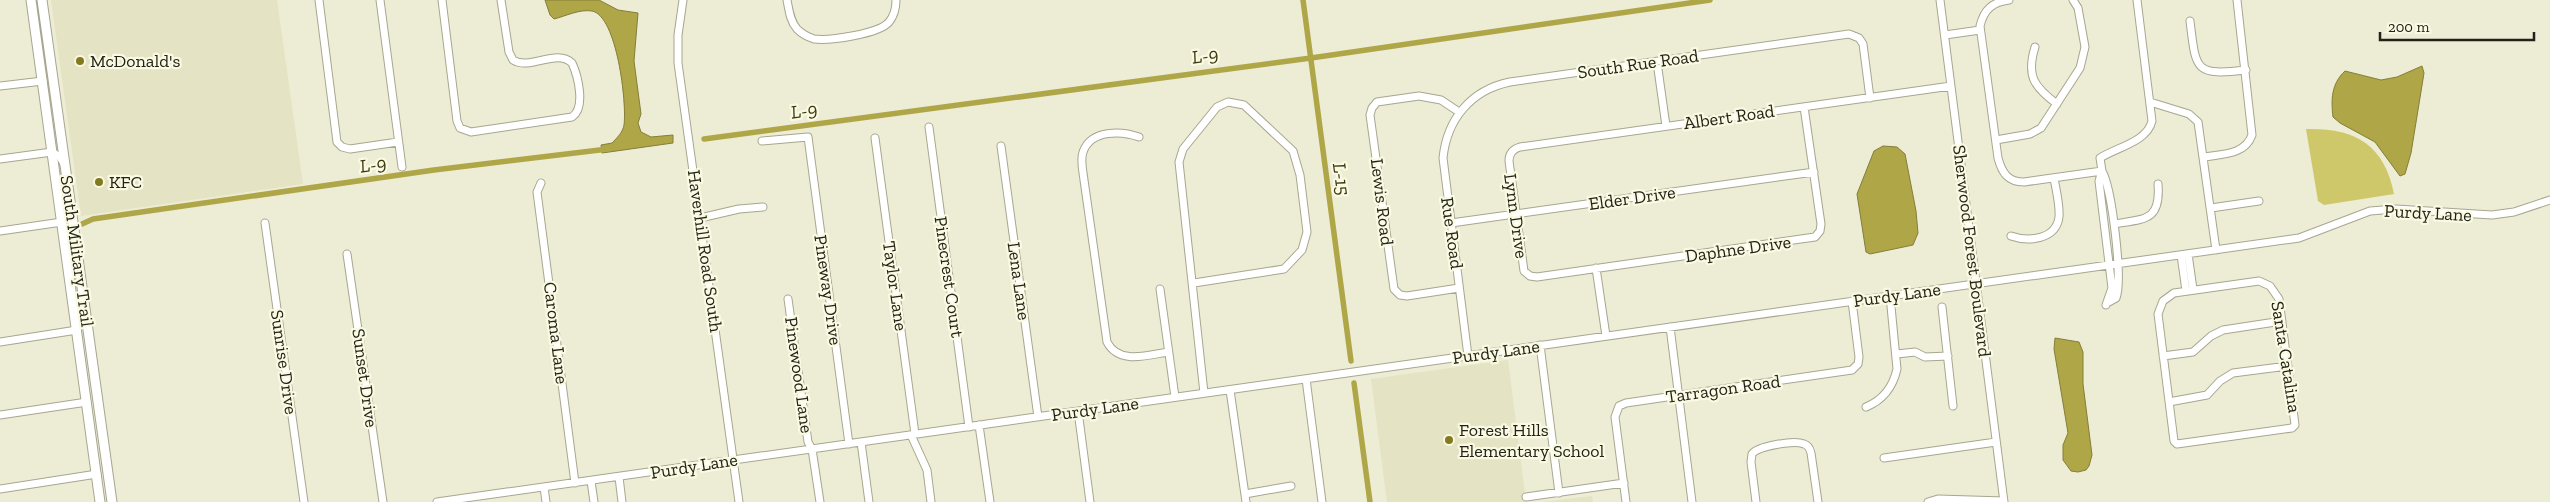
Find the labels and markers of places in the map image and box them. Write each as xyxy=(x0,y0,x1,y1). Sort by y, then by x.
place label: McDonald's xyxy=(90,50,180,72)
marker: McDonald's xyxy=(74,55,86,67)
place label: KFC xyxy=(109,171,142,193)
marker: KFC xyxy=(93,176,105,188)
place label: Forest Hills Elementary School xyxy=(1459,419,1604,462)
marker: Forest Hills Elementary School xyxy=(1443,434,1455,446)

